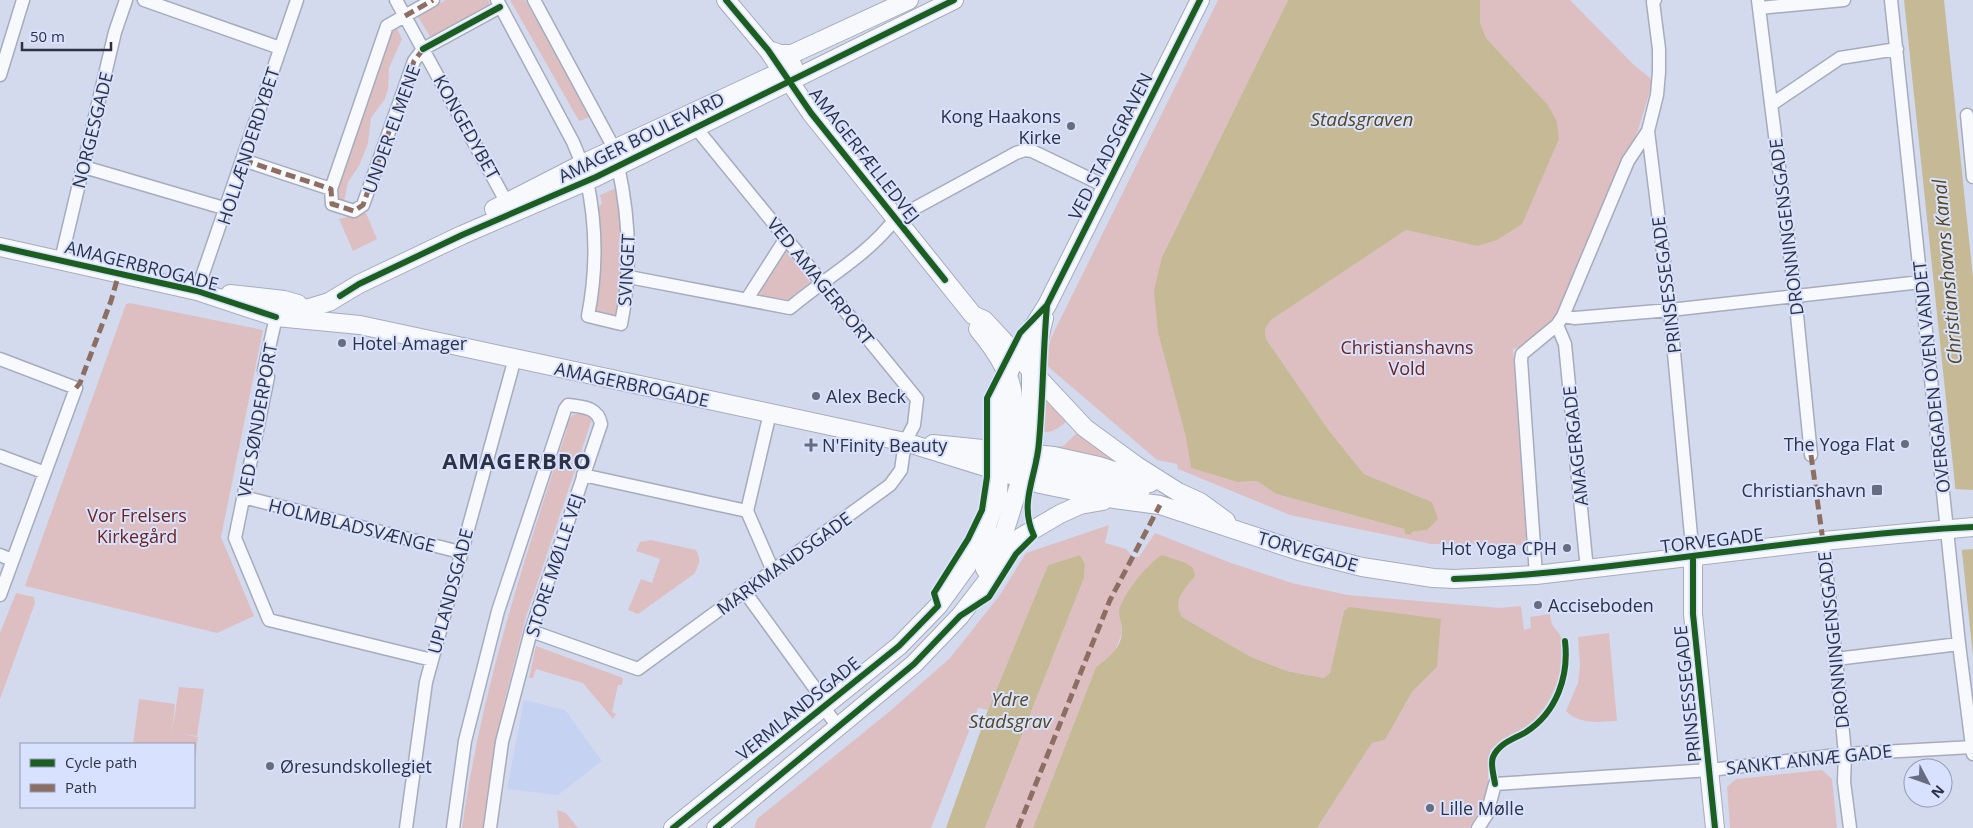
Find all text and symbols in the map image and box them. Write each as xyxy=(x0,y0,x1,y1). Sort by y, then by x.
scale bar xyxy=(22,20,111,52)
text: 50 m xyxy=(30,26,65,46)
street label: UNDER ELMENE xyxy=(357,62,425,196)
street label: HOLLÆNDERDYBET xyxy=(211,64,285,228)
street label: VED STADSGRAVEN xyxy=(1062,68,1158,224)
street label: NORGESGADE xyxy=(66,69,118,191)
street label: KONGEDYBET xyxy=(428,70,506,184)
street label: AMAGERFÆLLEDVEJ xyxy=(805,82,925,228)
street label: AMAGER BOULEVARD xyxy=(554,86,728,188)
place label: Kong Haakons Kirke xyxy=(940,104,1061,149)
water label: Stadsgraven xyxy=(1310,106,1414,132)
marker: Kong Haakons Kirke xyxy=(1065,120,1077,132)
street label: DRONNINGENSGADE xyxy=(1763,137,1809,317)
water label: Christianshavns Kanal xyxy=(1926,177,1968,366)
street label: VED AMAGERPORT xyxy=(762,212,880,350)
street label: PRINSESSEGADE xyxy=(1646,215,1686,355)
street label: SVINGET xyxy=(612,233,640,307)
street label: AMAGERBROGADE xyxy=(63,234,221,296)
street label: OVERGADEN OVEN VANDET xyxy=(1907,260,1955,494)
place label: Hotel Amager xyxy=(352,331,468,355)
park label: Christianshavns Vold xyxy=(1340,335,1474,380)
marker: Hotel Amager xyxy=(336,337,348,349)
street label: VED SØNDERPORT xyxy=(232,341,282,499)
street label: AMAGERBROGADE xyxy=(553,356,711,412)
place label: Alex Beck xyxy=(826,384,906,408)
street label: AMAGERGADE xyxy=(1557,385,1593,507)
marker: Alex Beck xyxy=(810,390,822,402)
place label: The Yoga Flat xyxy=(1784,432,1895,456)
place label: N'Finity Beauty xyxy=(822,433,948,457)
marker: N'Finity Beauty xyxy=(804,438,818,452)
marker: The Yoga Flat xyxy=(1899,438,1911,450)
district label: AMAGERBRO xyxy=(442,445,592,475)
place label: Christianshavn xyxy=(1741,478,1866,502)
marker: Christianshavn xyxy=(1870,483,1884,497)
street label: STORE MØLLE VEJ xyxy=(520,491,588,639)
street label: HOLMBLADSVÆNGE xyxy=(266,493,438,557)
park label: Vor Frelsers Kirkegård xyxy=(87,503,187,548)
street label: MARKMANDSGADE xyxy=(712,506,856,620)
street label: TORVEGADE xyxy=(1659,522,1765,558)
street label: TORVEGADE xyxy=(1255,525,1361,577)
street label: UPLANDSGADE xyxy=(422,526,478,656)
place label: Hot Yoga CPH xyxy=(1441,536,1557,560)
marker: Hot Yoga CPH xyxy=(1561,542,1573,554)
street label: DRONNINGENSGADE xyxy=(1812,550,1854,730)
place label: Acciseboden xyxy=(1548,593,1654,617)
marker: Acciseboden xyxy=(1532,599,1544,611)
street label: PRINSESSEGADE xyxy=(1668,624,1706,764)
street label: VERMLANDSGADE xyxy=(731,651,865,765)
water label: Ydre Stadsgrav xyxy=(969,686,1053,734)
street label: SANKT ANNÆ GADE xyxy=(1725,738,1893,780)
legend xyxy=(20,743,195,808)
text: Cycle path xyxy=(65,752,137,772)
place label: Øresundskollegiet xyxy=(280,754,432,778)
north arrow xyxy=(1903,758,1953,808)
marker: Øresundskollegiet xyxy=(264,760,276,772)
text: Path xyxy=(65,777,97,797)
text: N xyxy=(1927,781,1949,802)
place label: Lille Mølle xyxy=(1440,796,1524,820)
marker: Lille Mølle xyxy=(1424,802,1436,814)

